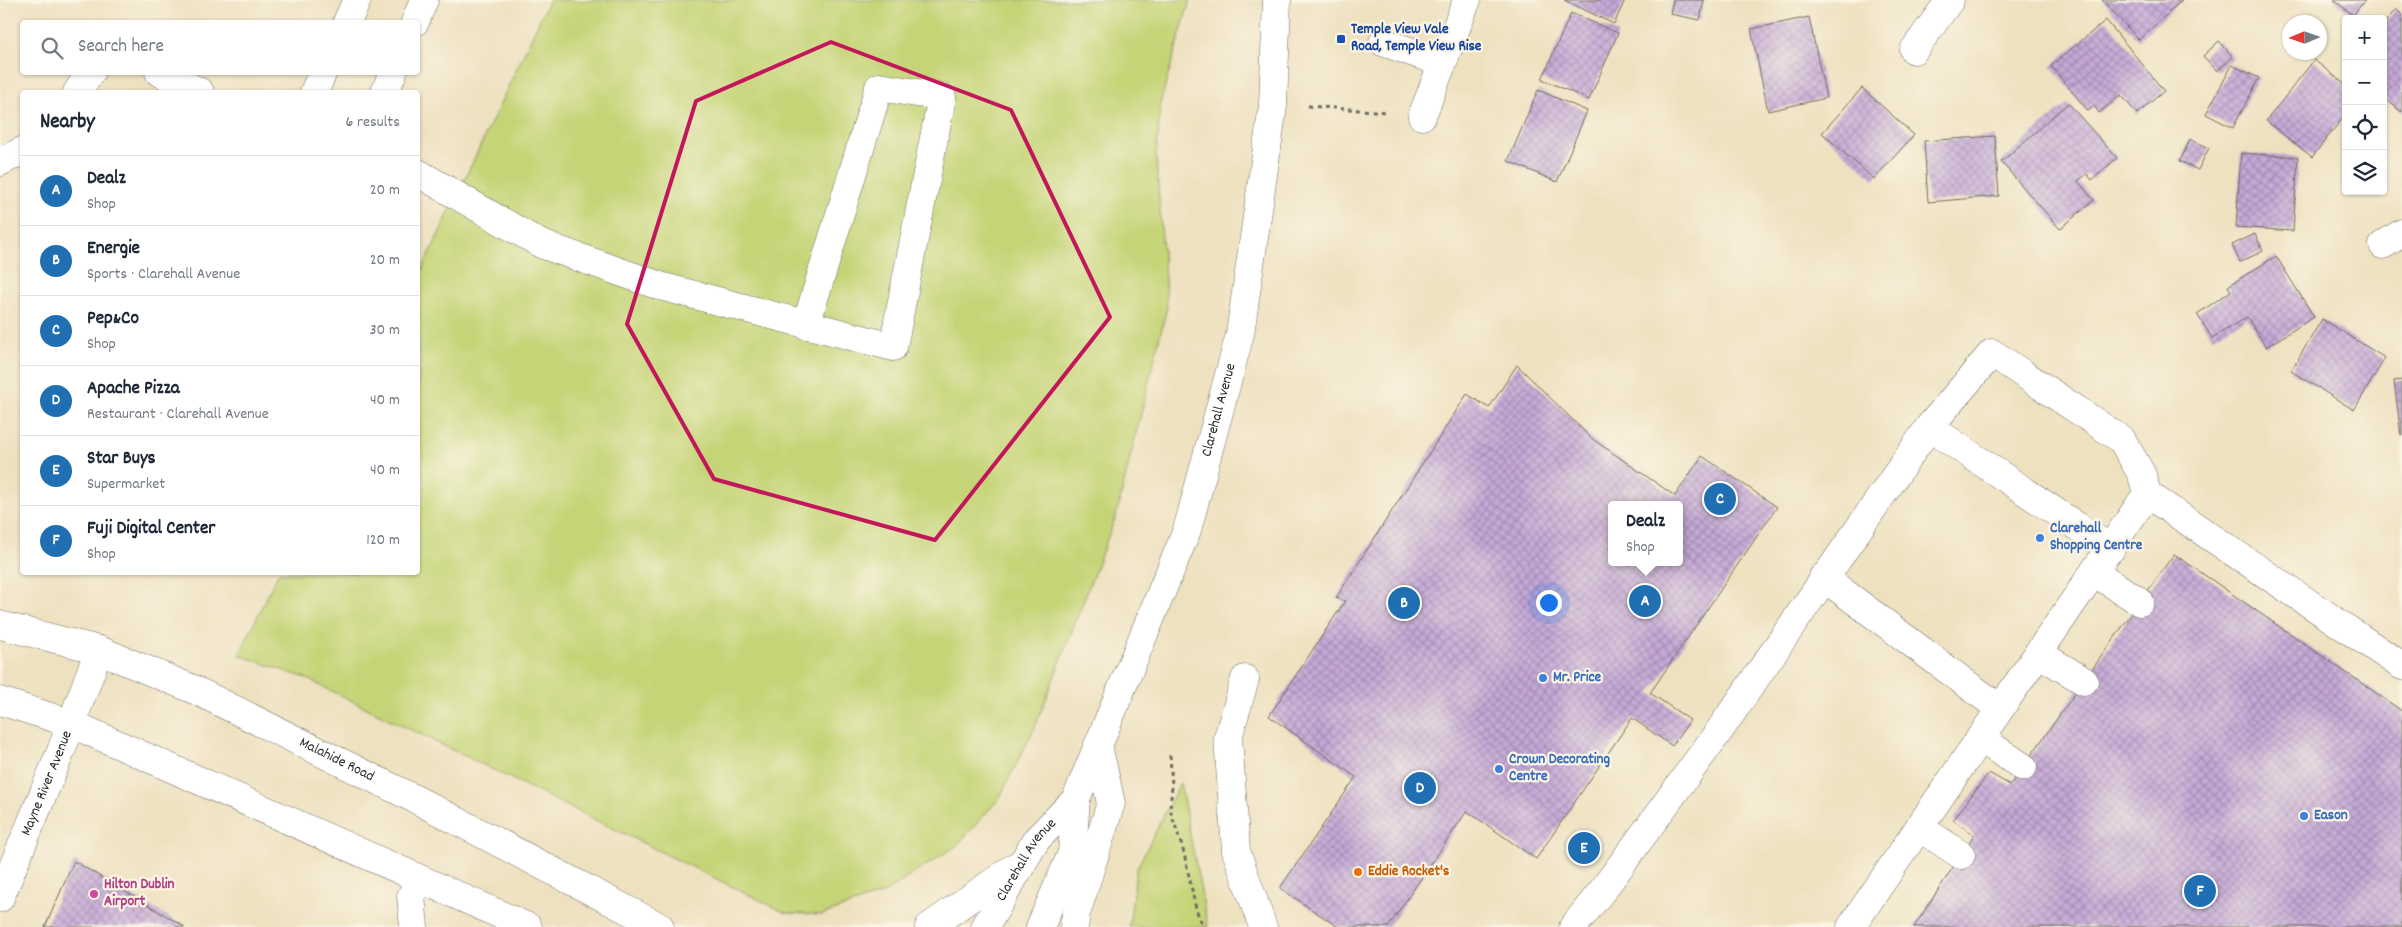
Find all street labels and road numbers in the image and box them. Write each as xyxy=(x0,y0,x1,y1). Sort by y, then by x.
street label: Clarehall Avenue xyxy=(1196,361,1243,459)
street label: Mayne River Avenue xyxy=(16,727,79,839)
street label: Malahide Road xyxy=(295,732,378,788)
street label: Clarehall Avenue xyxy=(991,813,1062,906)

